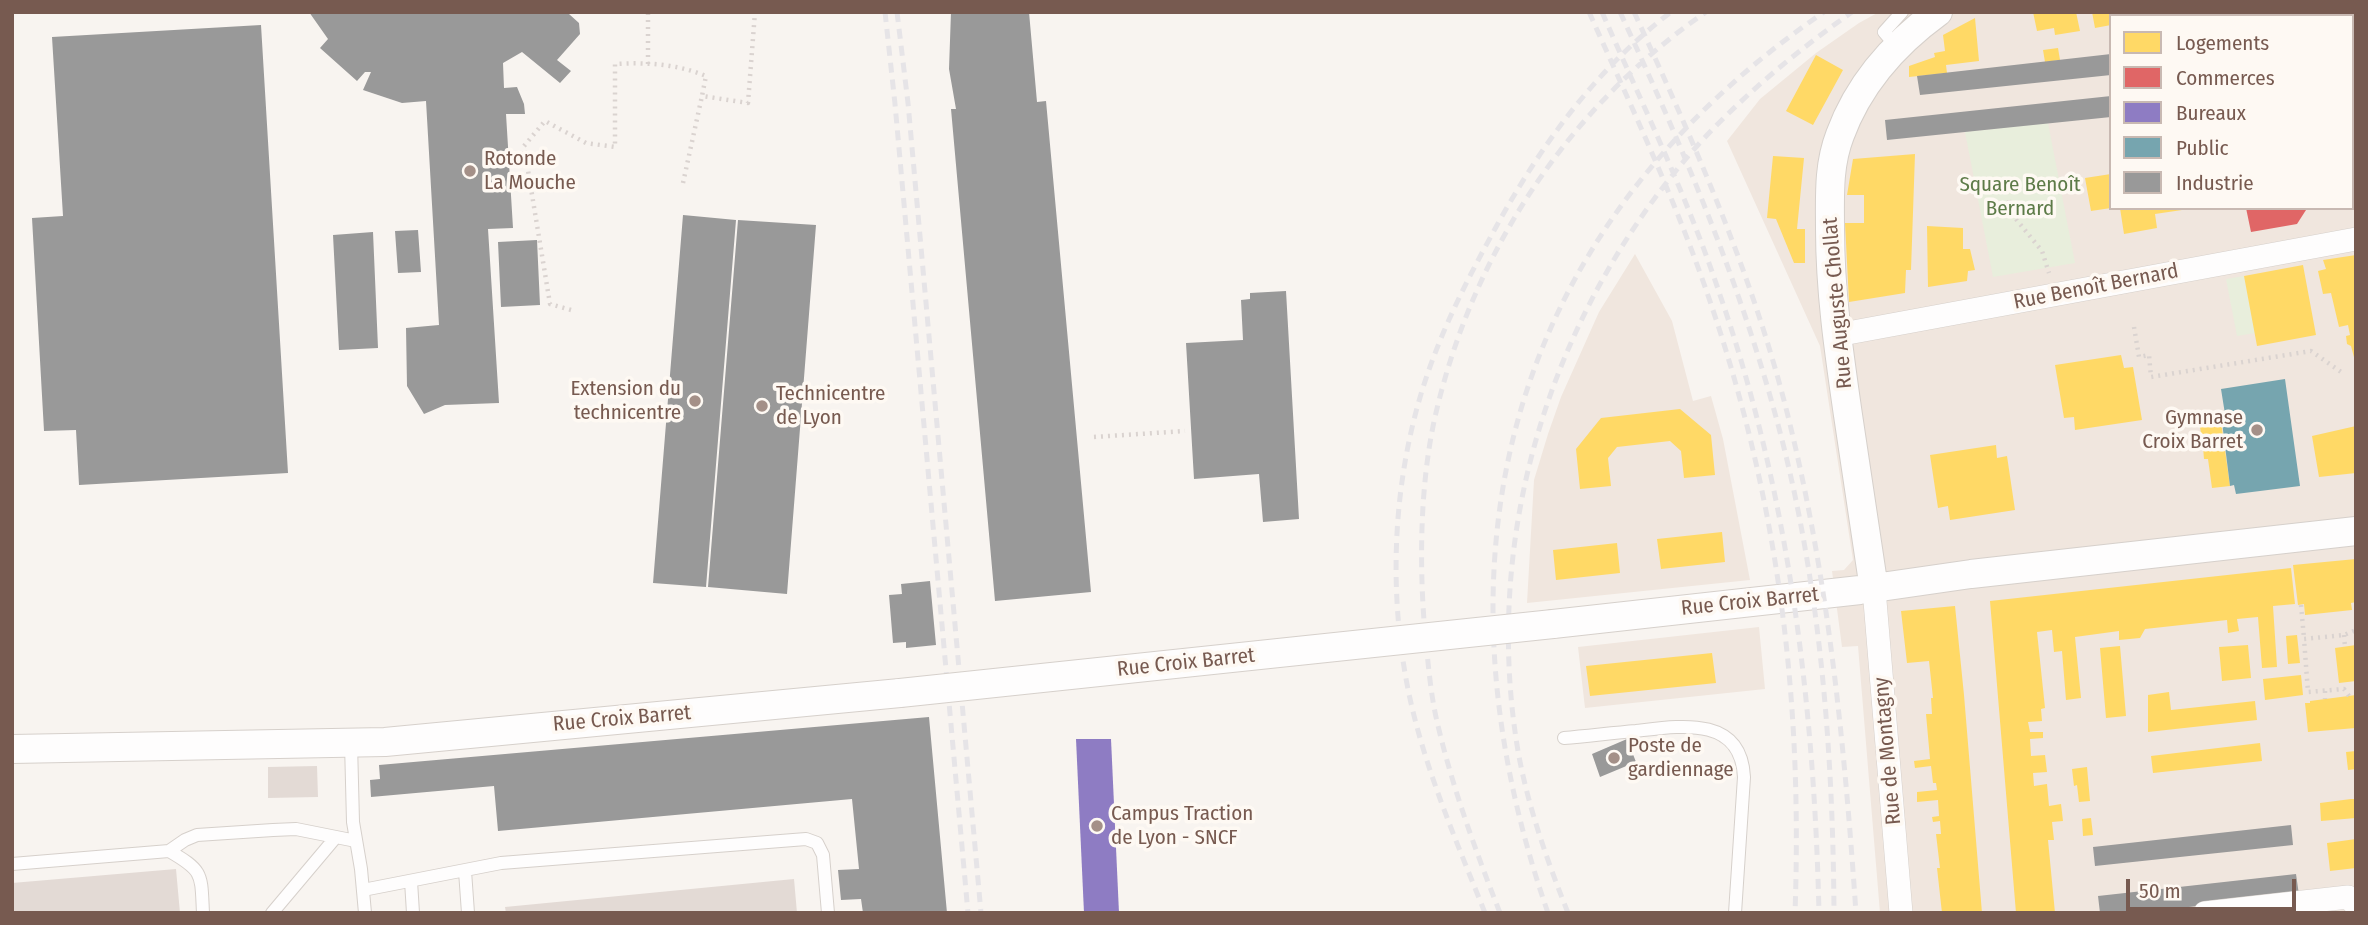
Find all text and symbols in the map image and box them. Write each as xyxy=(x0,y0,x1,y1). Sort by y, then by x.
legend xyxy=(2109,14,2354,210)
text: Logements xyxy=(2176,30,2269,56)
text: Commerces xyxy=(2176,65,2275,91)
text: Bureaux xyxy=(2176,100,2246,126)
text: Public xyxy=(2176,135,2228,161)
place label: Rotonde La Mouche xyxy=(484,146,576,196)
marker: Rotonde La Mouche xyxy=(462,163,478,179)
text: Industrie xyxy=(2176,170,2254,196)
park label: Square Benoît Bernard xyxy=(1959,172,2081,222)
street label: Rue Auguste Chollat xyxy=(1818,216,1858,390)
street label: Rue Benoît Bernard xyxy=(2011,259,2181,315)
place label: Extension du technicentre xyxy=(570,376,681,426)
place label: Technicentre de Lyon xyxy=(776,381,885,431)
marker: Extension du technicentre xyxy=(687,393,703,409)
marker: Technicentre de Lyon xyxy=(754,398,770,414)
place label: Gymnase Croix Barret xyxy=(2142,405,2243,455)
marker: Gymnase Croix Barret xyxy=(2249,422,2265,438)
street label: Rue Croix Barret xyxy=(1680,582,1820,622)
street label: Rue Croix Barret xyxy=(1116,643,1256,683)
street label: Rue de Montagny xyxy=(1869,676,1907,826)
street label: Rue Croix Barret xyxy=(552,700,692,738)
place label: Poste de gardiennage xyxy=(1628,733,1734,783)
marker: Poste de gardiennage xyxy=(1606,750,1622,766)
place label: Campus Traction de Lyon - SNCF xyxy=(1111,801,1253,851)
marker: Campus Traction de Lyon - SNCF xyxy=(1089,818,1105,834)
scale bar xyxy=(2130,866,2300,910)
text: 50 m xyxy=(2139,878,2181,904)

